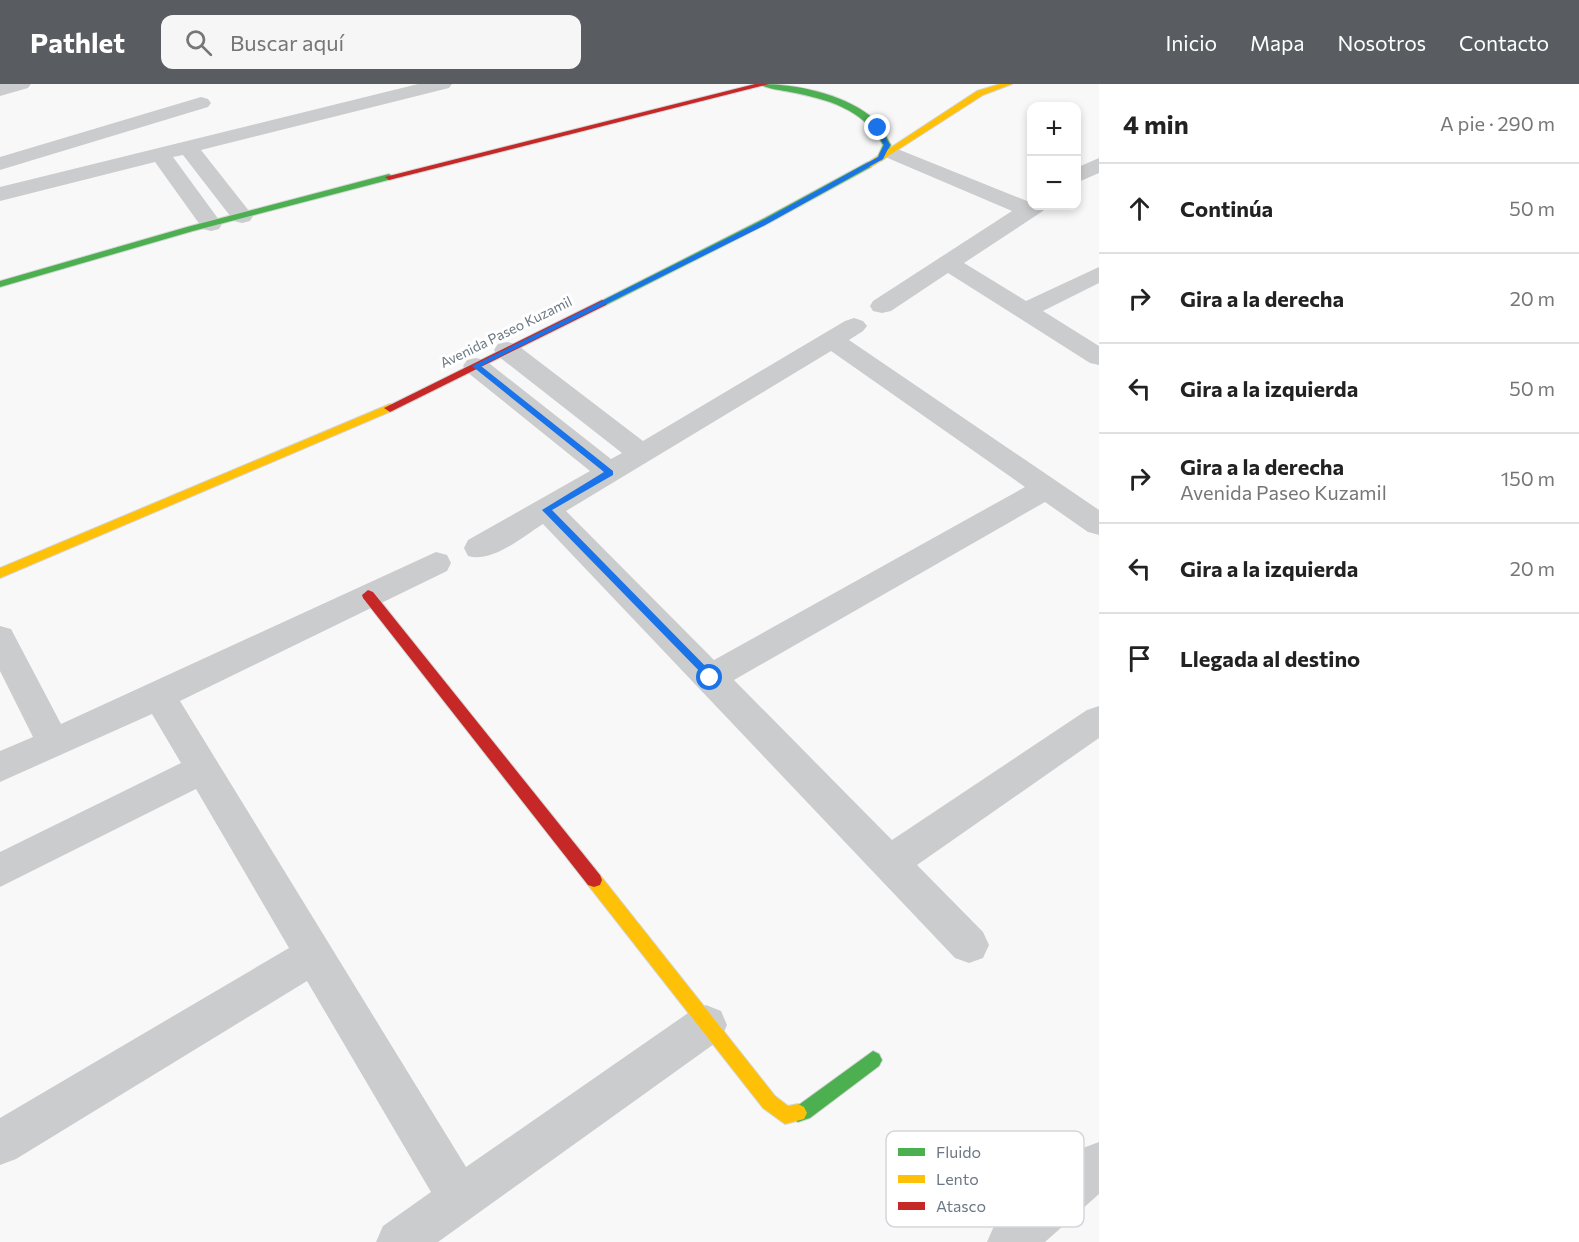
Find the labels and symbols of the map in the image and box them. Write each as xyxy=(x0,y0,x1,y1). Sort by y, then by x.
route end xyxy=(864,114,890,140)
street label: Avenida Paseo Kuzamil xyxy=(437,292,575,371)
route start xyxy=(696,664,722,690)
legend xyxy=(886,1131,1084,1227)
text: Fluido xyxy=(936,1142,981,1161)
text: Lento xyxy=(936,1169,979,1188)
text: Atasco xyxy=(936,1196,986,1215)

